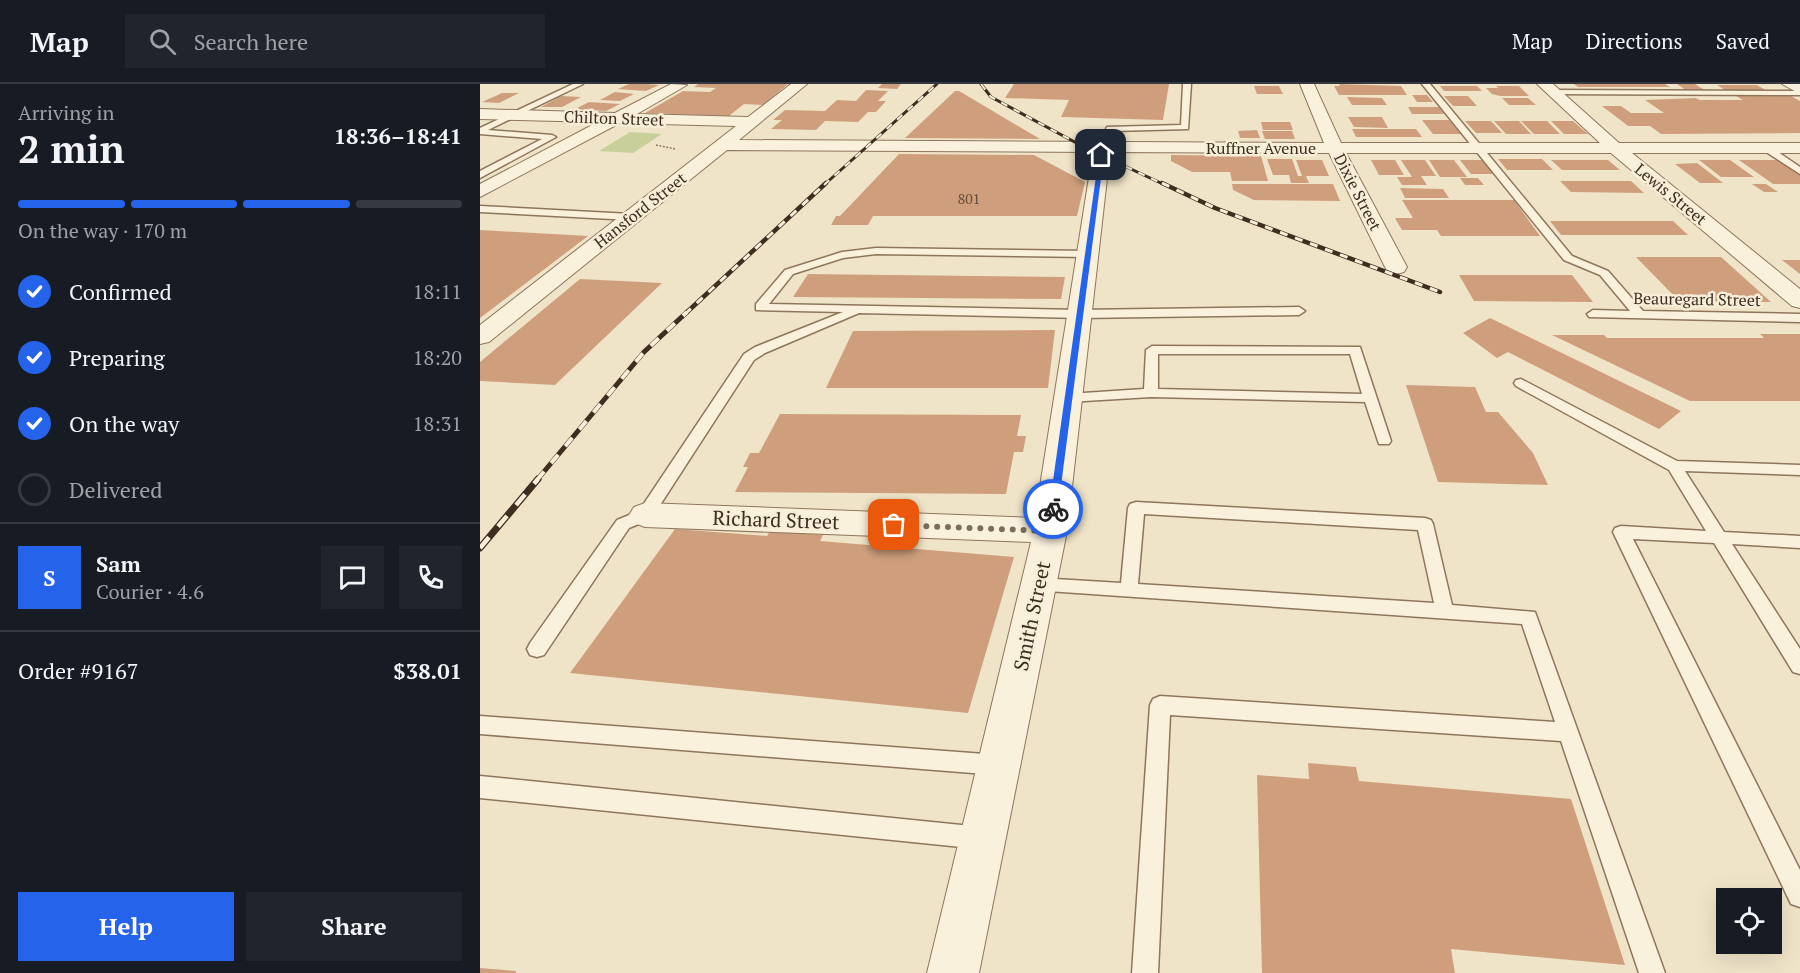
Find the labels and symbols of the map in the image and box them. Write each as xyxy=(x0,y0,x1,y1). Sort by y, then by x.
street label: Chilton Street xyxy=(564,105,665,131)
pin xyxy=(1075,129,1126,180)
street label: Ruffner Avenue xyxy=(1206,137,1316,159)
street label: Dixie Street xyxy=(1329,150,1387,234)
street label: Lewis Street xyxy=(1630,158,1712,230)
street label: Hansford Street xyxy=(589,167,691,253)
house number: 801 xyxy=(958,189,980,208)
street label: Beauregard Street xyxy=(1633,287,1761,311)
courier xyxy=(1023,479,1083,539)
pin xyxy=(868,499,919,550)
street label: Richard Street xyxy=(712,504,840,535)
street label: Smith Street xyxy=(1007,558,1056,673)

